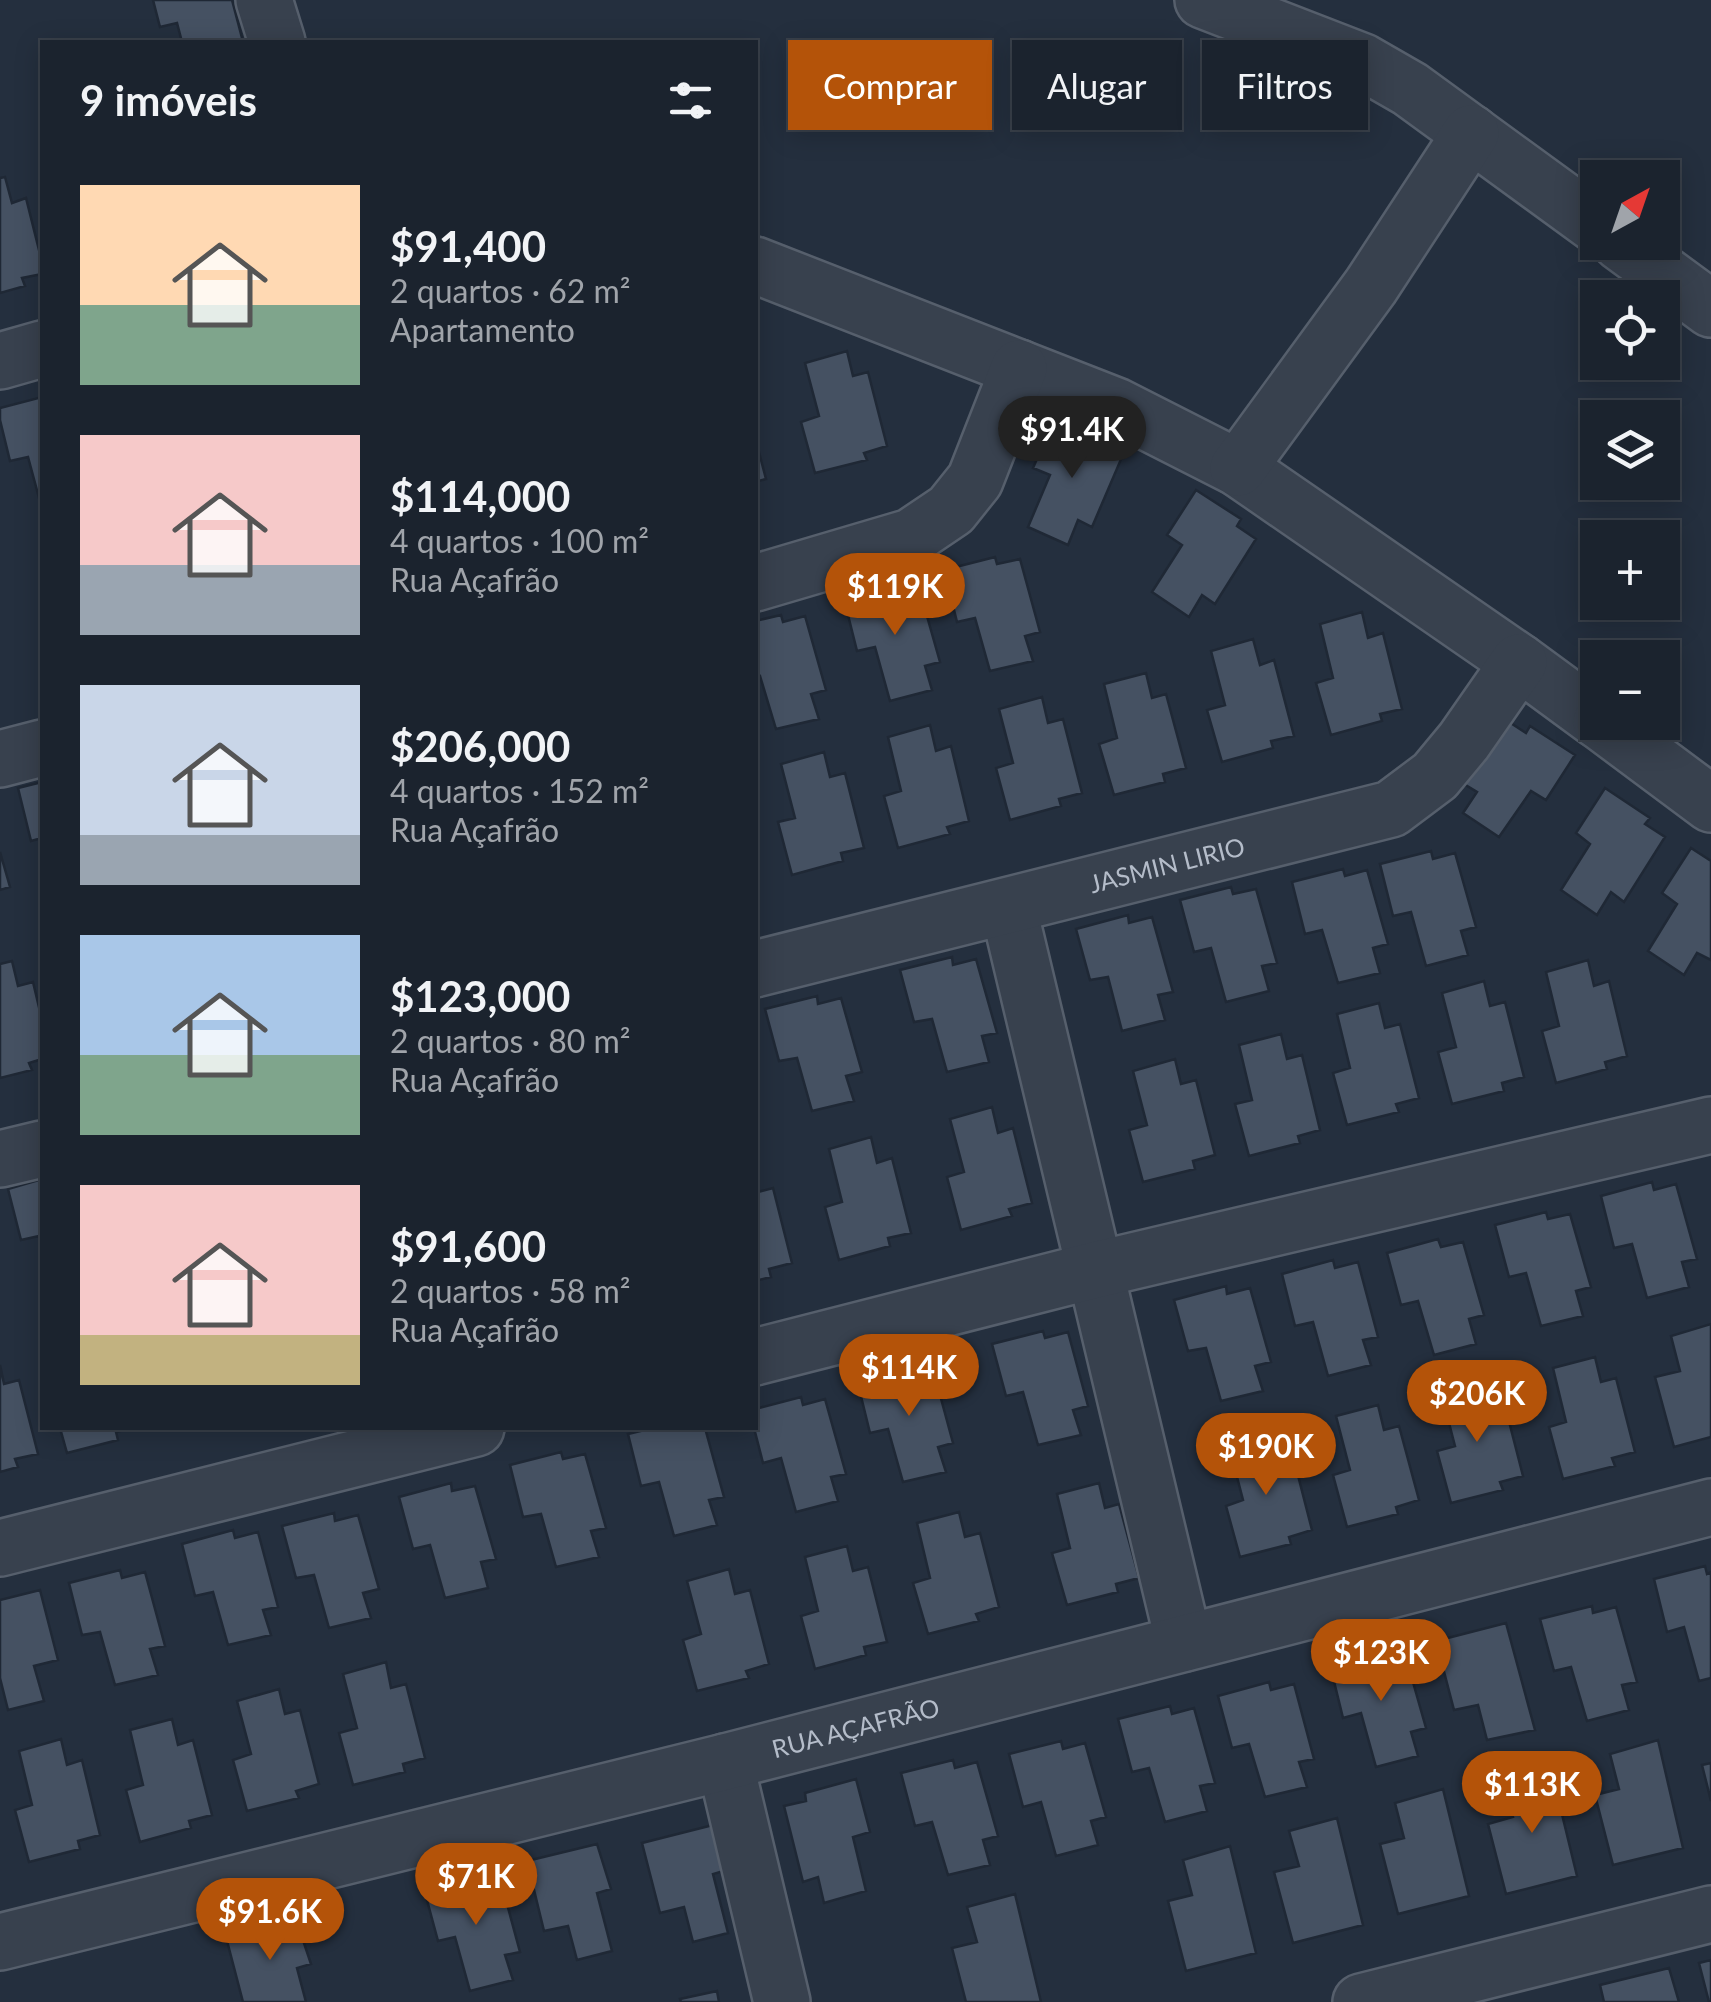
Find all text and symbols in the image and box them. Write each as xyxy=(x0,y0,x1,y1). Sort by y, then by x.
chip: Comprar xyxy=(788,40,992,130)
chip: Alugar xyxy=(1012,40,1182,130)
chip: Filtros xyxy=(1202,40,1368,130)
icon: filters xyxy=(663,73,718,128)
text: 9 imóveis xyxy=(80,75,257,125)
north arrow xyxy=(1580,160,1680,260)
map controls xyxy=(1580,160,1680,740)
text: $91,400 xyxy=(390,221,546,271)
icon: home xyxy=(160,225,280,345)
text: 2 quartos · 62 m² xyxy=(390,271,630,310)
button: locate xyxy=(1580,280,1680,380)
text: Apartamento xyxy=(390,310,575,349)
pin: $91.4K xyxy=(991,396,1153,481)
button: layers xyxy=(1580,400,1680,500)
text: $91.4K xyxy=(1020,409,1124,448)
text: $114,000 xyxy=(390,471,570,521)
icon: home xyxy=(160,475,280,595)
button: + xyxy=(1580,520,1680,620)
text: 4 quartos · 100 m² xyxy=(390,521,649,560)
pin: $119K xyxy=(825,553,965,638)
text: Rua Açafrão xyxy=(390,560,559,599)
text: $119K xyxy=(847,566,943,605)
button: − xyxy=(1580,640,1680,740)
text: $206,000 xyxy=(390,721,570,771)
icon: home xyxy=(160,725,280,845)
text: 4 quartos · 152 m² xyxy=(390,771,649,810)
text: Rua Açafrão xyxy=(390,810,559,849)
street label: JASMIN LIRIO xyxy=(1086,830,1248,898)
text: $123,000 xyxy=(390,971,570,1021)
icon: home xyxy=(160,975,280,1095)
text: 2 quartos · 80 m² xyxy=(390,1021,630,1060)
text: Rua Açafrão xyxy=(390,1060,559,1099)
text: $91,600 xyxy=(390,1221,546,1271)
icon: home xyxy=(160,1225,280,1345)
text: 2 quartos · 58 m² xyxy=(390,1271,630,1310)
text: Rua Açafrão xyxy=(390,1310,559,1349)
pin: $114K xyxy=(839,1334,979,1419)
text: $114K xyxy=(861,1347,957,1386)
pin: $206K xyxy=(1407,1360,1547,1445)
text: $206K xyxy=(1429,1373,1525,1412)
pin: $190K xyxy=(1196,1413,1336,1498)
text: $190K xyxy=(1218,1426,1314,1465)
pin: $123K xyxy=(1311,1619,1451,1704)
text: $123K xyxy=(1333,1632,1429,1671)
street label: RUA AÇAFRÃO xyxy=(769,1691,942,1763)
pin: $113K xyxy=(1462,1751,1602,1836)
text: $113K xyxy=(1484,1764,1580,1803)
pin: $71K xyxy=(417,1843,535,1928)
text: $71K xyxy=(437,1856,515,1895)
pin: $91.6K xyxy=(189,1878,351,1963)
text: $91.6K xyxy=(218,1891,322,1930)

